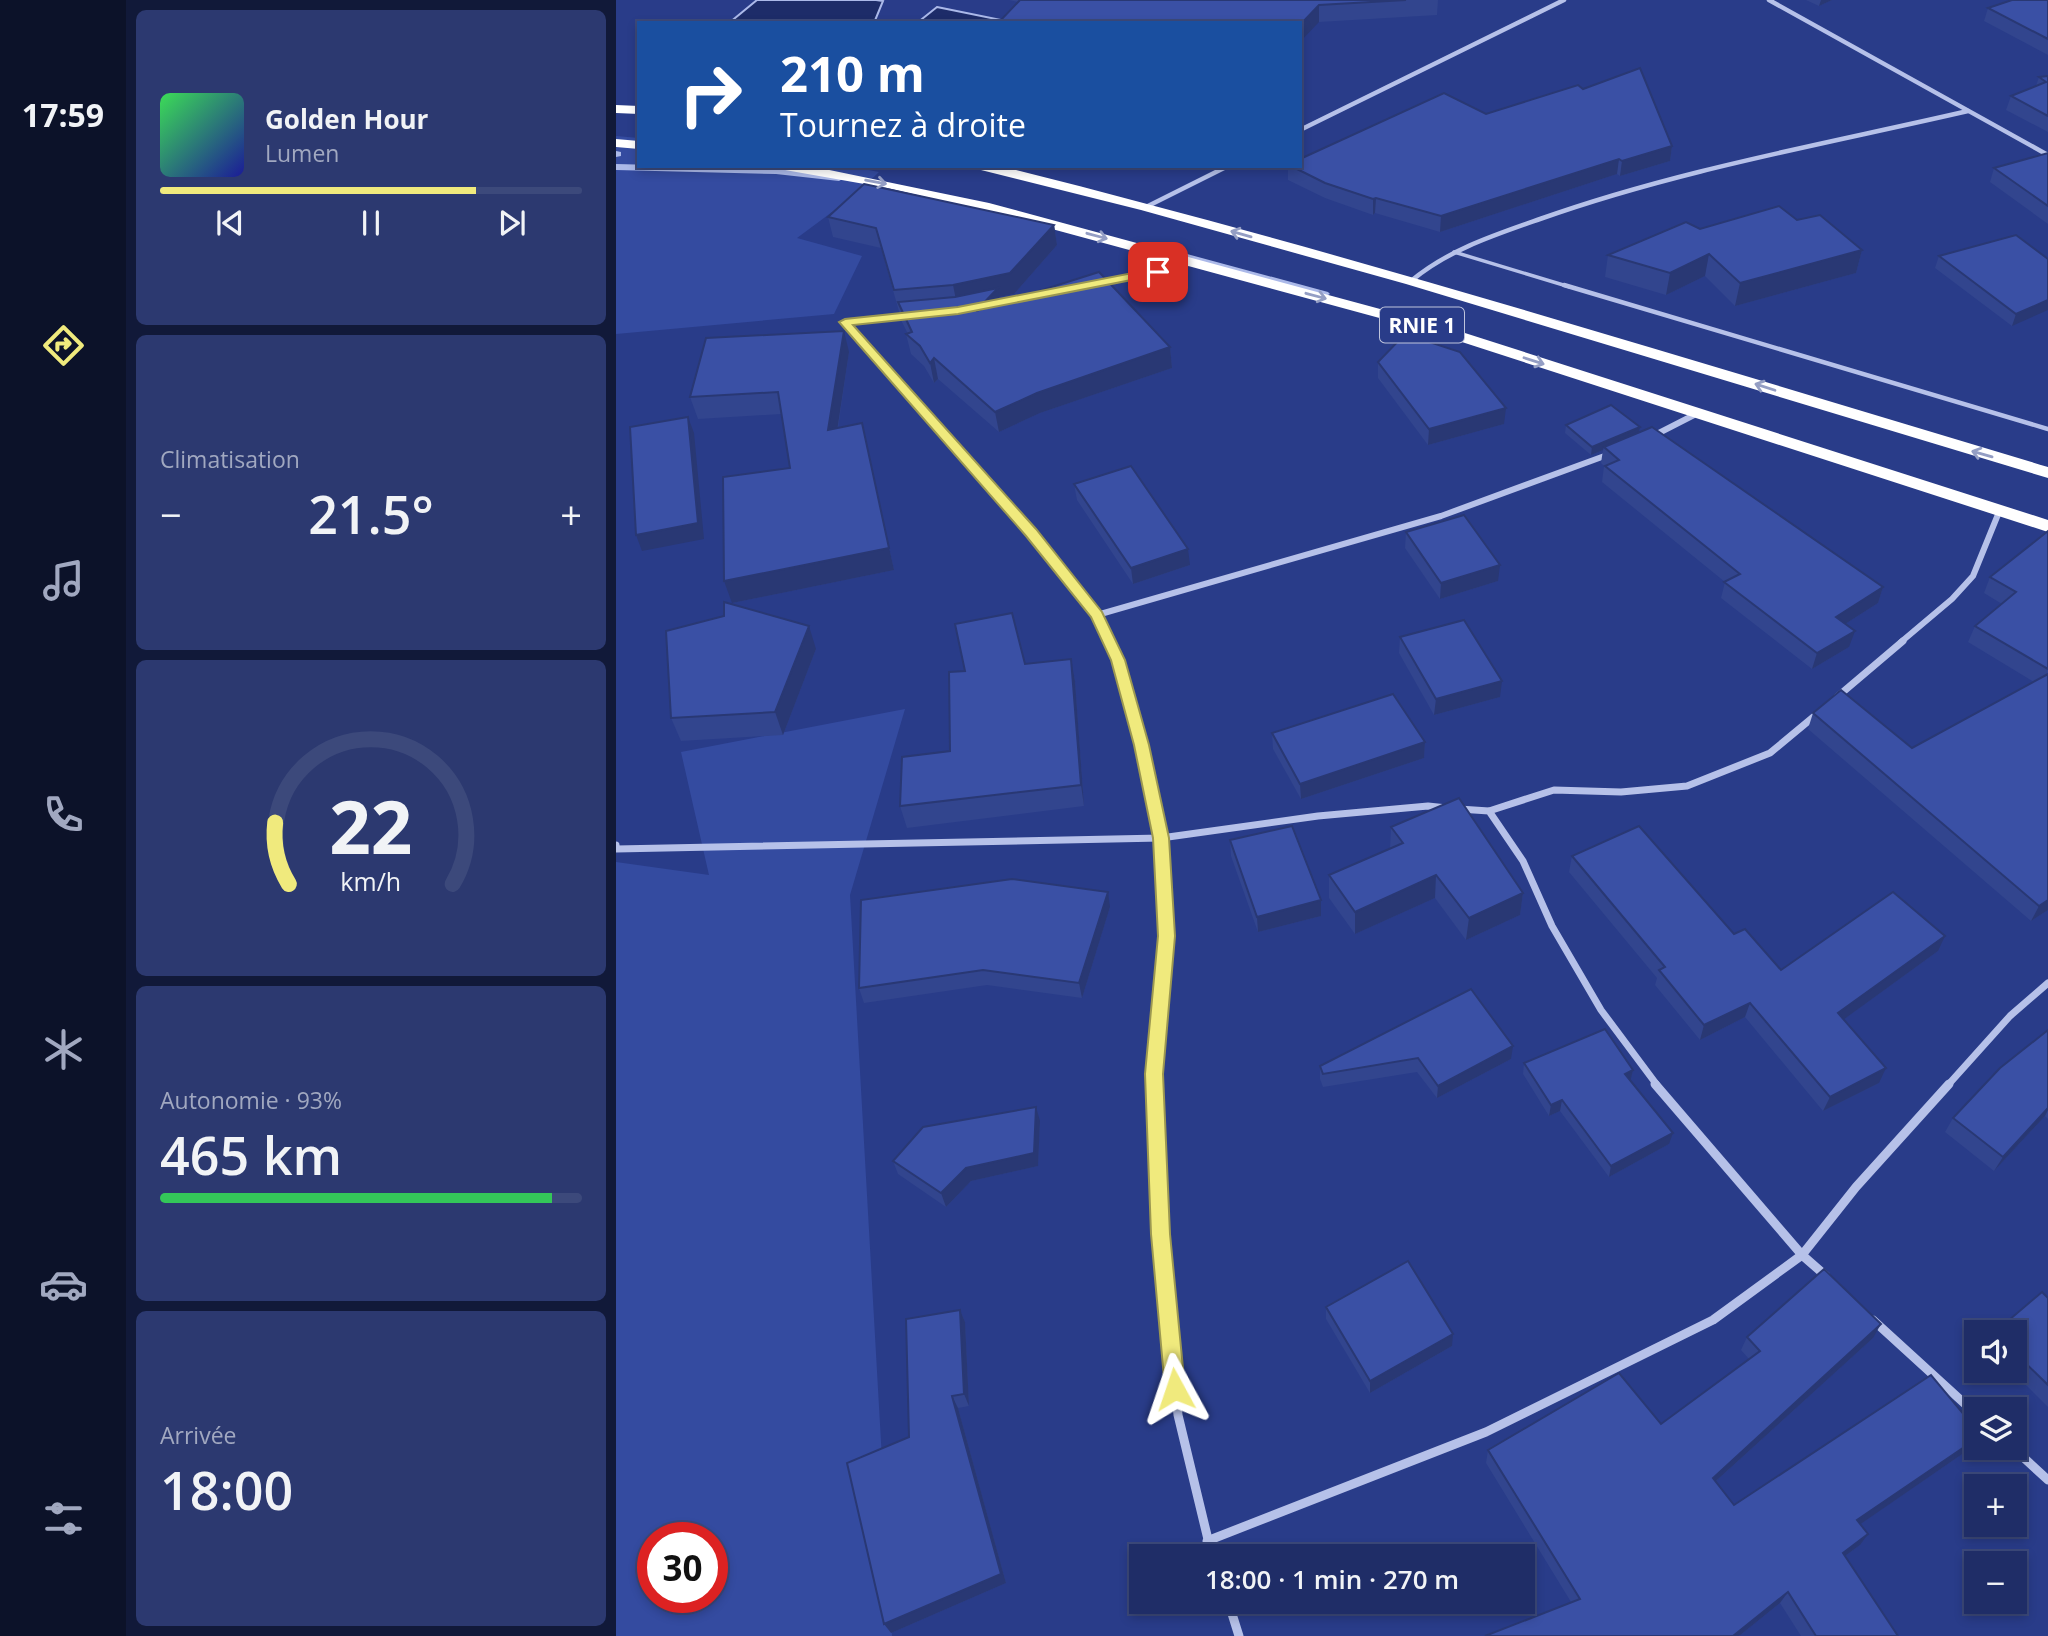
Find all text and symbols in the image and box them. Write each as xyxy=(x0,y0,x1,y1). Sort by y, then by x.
text: 210 m xyxy=(780,40,925,106)
icon: right xyxy=(665,49,756,140)
text: 17:59 xyxy=(22,93,104,136)
text: Golden Hour xyxy=(265,101,428,137)
text: Tournez à droite xyxy=(780,103,1026,146)
text: Lumen xyxy=(265,137,339,169)
one-way arrow xyxy=(864,176,887,189)
icon: previous xyxy=(211,204,249,242)
icon: pause xyxy=(352,204,390,242)
icon: next xyxy=(493,204,531,242)
one-way arrow xyxy=(1230,227,1253,240)
one-way arrow xyxy=(1085,230,1108,243)
pin xyxy=(1128,242,1188,302)
icon: arrive xyxy=(1139,253,1177,291)
one-way arrow xyxy=(1305,290,1327,303)
road number: RNIE 1 xyxy=(1380,308,1464,342)
icon: directions xyxy=(39,321,88,370)
one-way arrow xyxy=(1523,356,1545,368)
one-way arrow xyxy=(1754,380,1776,393)
text: Climatisation xyxy=(160,443,300,475)
one-way arrow xyxy=(1972,447,1994,460)
text: 21.5° xyxy=(308,478,434,549)
text: − xyxy=(160,488,182,540)
text: + xyxy=(560,488,582,540)
icon: music xyxy=(39,556,88,605)
text: 22 xyxy=(329,776,413,875)
icon: phone xyxy=(39,790,88,839)
text: km/h xyxy=(341,864,401,898)
icon: climate xyxy=(39,1025,88,1074)
text: Autonomie · 93% xyxy=(160,1084,342,1116)
text: 465 km xyxy=(160,1119,342,1190)
icon: car xyxy=(39,1260,88,1309)
map controls xyxy=(1964,1320,2027,1614)
button: sound xyxy=(1964,1320,2027,1383)
position arrow xyxy=(1138,1352,1212,1426)
button: layers xyxy=(1964,1397,2027,1460)
text: Arrivée xyxy=(160,1419,236,1451)
text: 18:00 xyxy=(160,1454,293,1525)
button: + xyxy=(1964,1474,2027,1537)
icon: filters xyxy=(39,1494,88,1543)
speed limit sign: 30 xyxy=(637,1522,728,1613)
button: − xyxy=(1964,1551,2027,1614)
text: 18:00 · 1 min · 270 m xyxy=(1205,1561,1459,1597)

